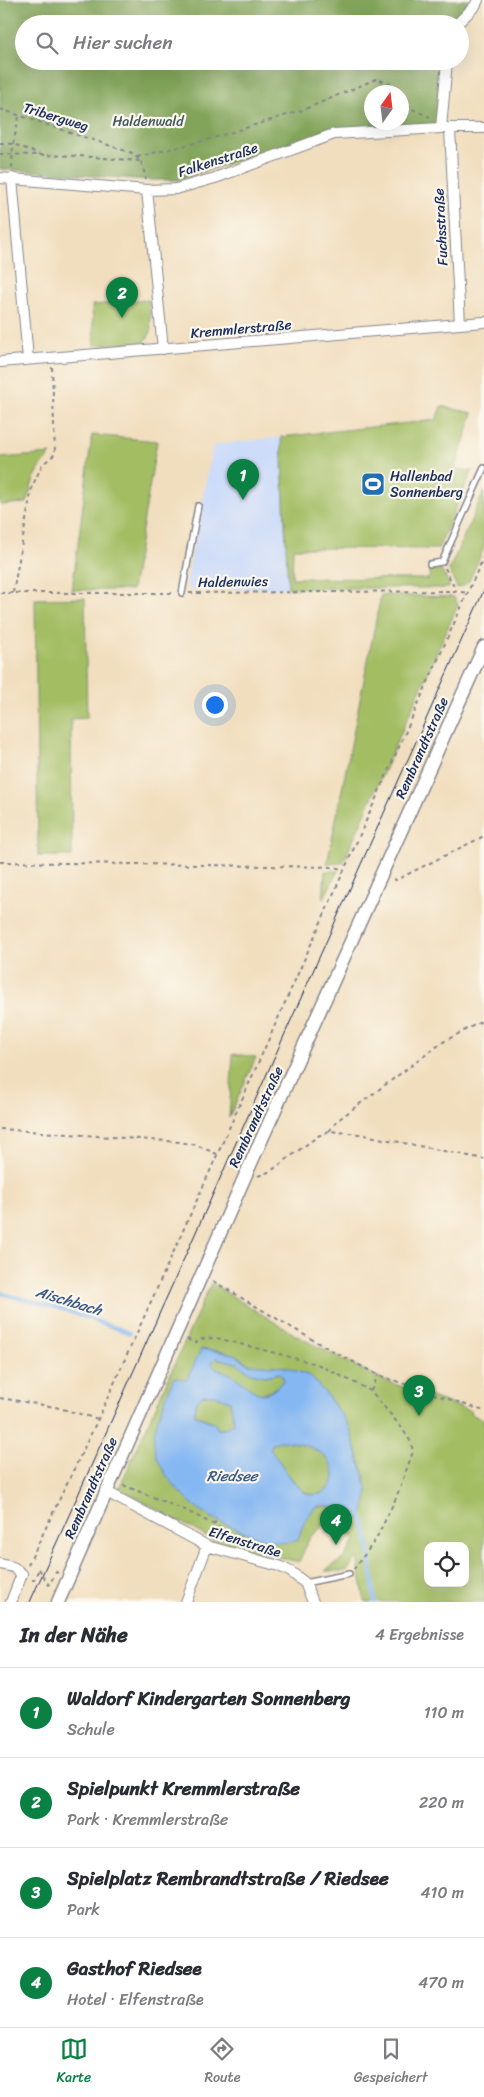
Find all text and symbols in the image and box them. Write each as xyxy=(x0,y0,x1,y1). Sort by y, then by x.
search box xyxy=(15,15,469,70)
text: Hier suchen xyxy=(73,26,173,59)
icon: search xyxy=(33,29,61,57)
north arrow xyxy=(364,85,409,130)
street label: Tribergweg xyxy=(20,95,92,139)
park label: Haldenwald xyxy=(112,109,185,134)
street label: Falkenstraße xyxy=(175,135,261,185)
street label: Fuchsstraße xyxy=(426,188,456,266)
pin: 2 xyxy=(106,277,138,318)
street label: Kremmlerstraße xyxy=(189,312,293,346)
pin: 1 xyxy=(227,459,259,500)
place label: Hallenbad Sonnenberg xyxy=(390,464,463,505)
sports icon: Hallenbad Sonnenberg xyxy=(360,471,386,497)
street label: Haldenwies xyxy=(198,569,269,595)
your location xyxy=(202,692,228,718)
street label: Rembrandtstraße xyxy=(388,693,456,803)
street label: Rembrandtstraße xyxy=(222,1062,290,1172)
water label: Aischbach xyxy=(32,1278,106,1324)
pin: 3 xyxy=(403,1375,435,1416)
street label: Rembrandtstraße xyxy=(57,1433,125,1543)
water label: Riedsee xyxy=(207,1463,259,1489)
pin: 4 xyxy=(320,1504,352,1545)
street label: Elfenstraße xyxy=(206,1519,284,1565)
map controls xyxy=(424,1542,469,1587)
button: locate xyxy=(424,1542,469,1587)
text: In der Nähe xyxy=(20,1616,128,1654)
text: 4 Ergebnisse xyxy=(375,1620,464,1649)
text: Waldorf Kindergarten Sonnenberg xyxy=(67,1682,350,1715)
text: 1 xyxy=(33,1698,39,1727)
text: 110 m xyxy=(424,1698,464,1727)
text: Schule xyxy=(67,1715,115,1744)
text: Spielpunkt Kremmlerstraße xyxy=(67,1772,300,1805)
text: 2 xyxy=(31,1788,41,1817)
text: 220 m xyxy=(419,1788,464,1817)
text: Park · Kremmlerstraße xyxy=(67,1805,228,1834)
text: Spielplatz Rembrandtstraße / Riedsee xyxy=(67,1862,389,1895)
text: 3 xyxy=(32,1878,40,1907)
text: 410 m xyxy=(421,1878,464,1907)
text: Park xyxy=(67,1895,100,1924)
text: Gasthof Riedsee xyxy=(67,1952,202,1985)
text: 4 xyxy=(31,1968,41,1997)
text: 470 m xyxy=(418,1968,464,1997)
text: Hotel · Elfenstraße xyxy=(67,1985,204,2014)
tab: Karte xyxy=(57,2035,91,2090)
tab: Route xyxy=(204,2035,240,2090)
tab: Gespeichert xyxy=(354,2035,427,2090)

